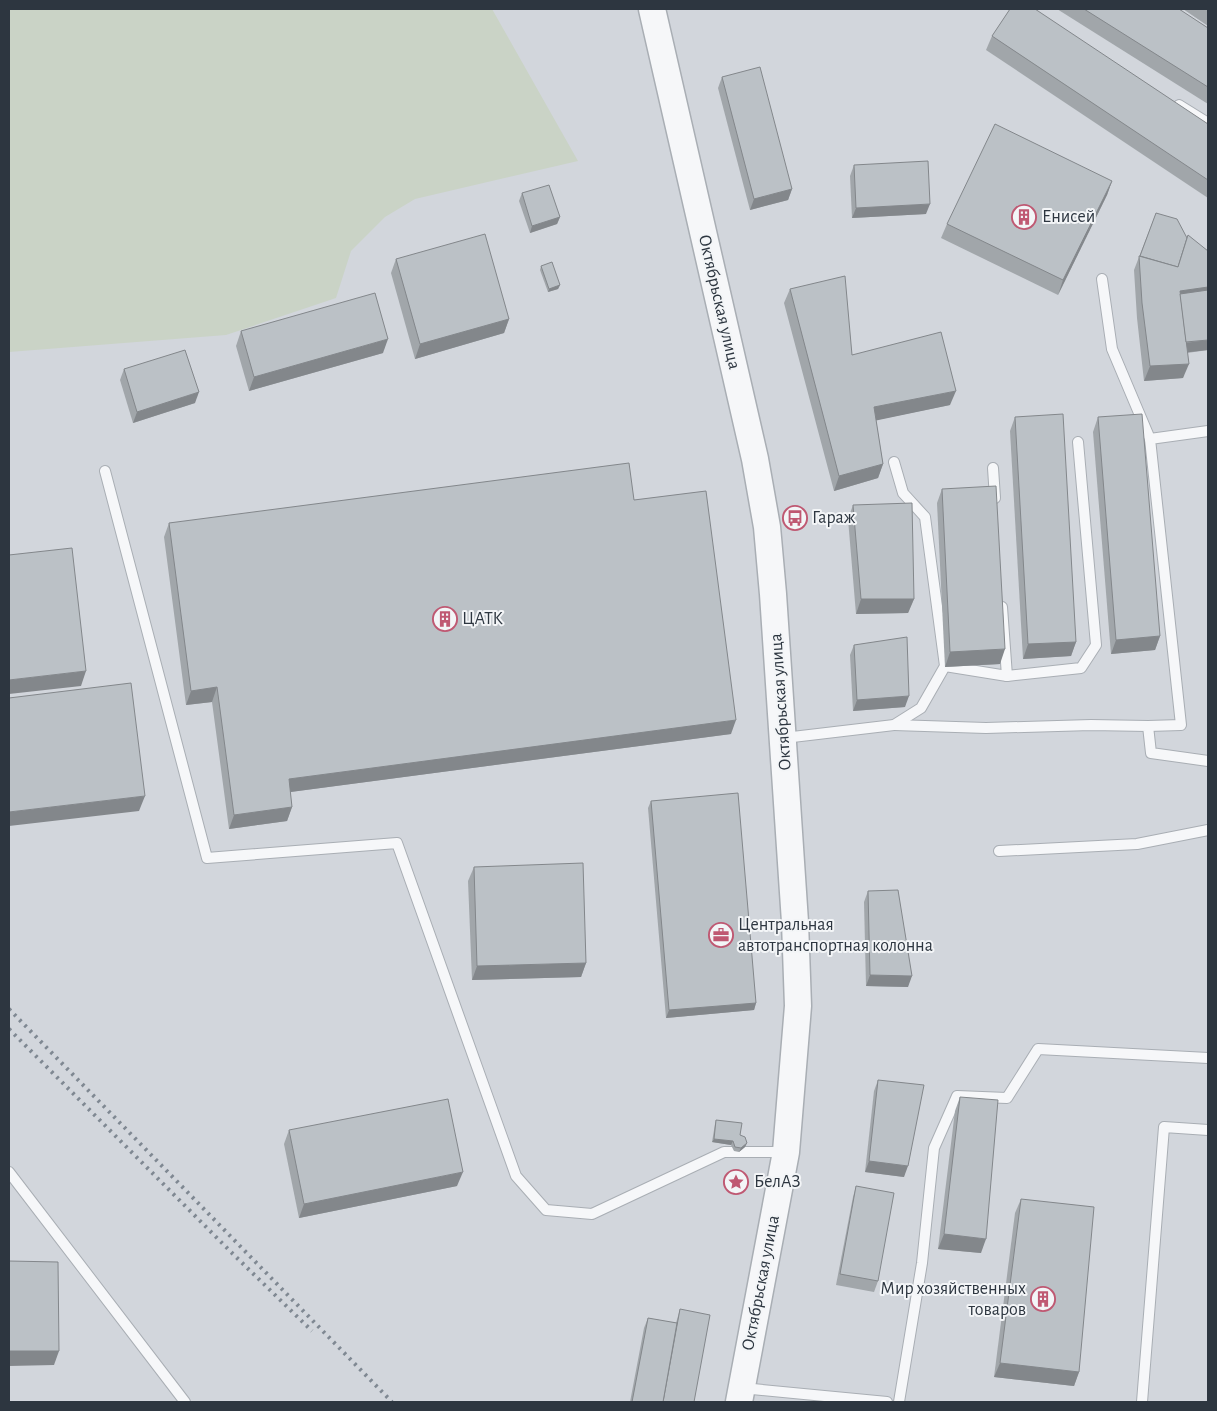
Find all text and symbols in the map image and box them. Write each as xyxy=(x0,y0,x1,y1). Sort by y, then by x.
building icon: Енисей xyxy=(1011,204,1037,230)
place label: Енисей xyxy=(1042,208,1095,226)
street label: Октябрьская улица xyxy=(695,233,744,371)
bus stop icon: Гараж xyxy=(782,505,808,531)
place label: Гараж xyxy=(812,509,856,527)
building icon: ЦАТК xyxy=(432,606,458,632)
place label: ЦАТК xyxy=(462,610,504,628)
street label: Октябрьская улица xyxy=(766,633,795,771)
place label: Центральная автотранспортная колонна xyxy=(738,916,933,955)
office icon: Центральная автотранспортная колонна xyxy=(708,922,734,948)
place icon: БелАЗ xyxy=(723,1169,749,1195)
place label: БелАЗ xyxy=(754,1173,801,1191)
street label: Октябрьская улица xyxy=(738,1213,783,1352)
place label: Мир хозяйственных товаров xyxy=(880,1280,1026,1319)
building icon: Мир хозяйственных товаров xyxy=(1030,1286,1056,1312)

